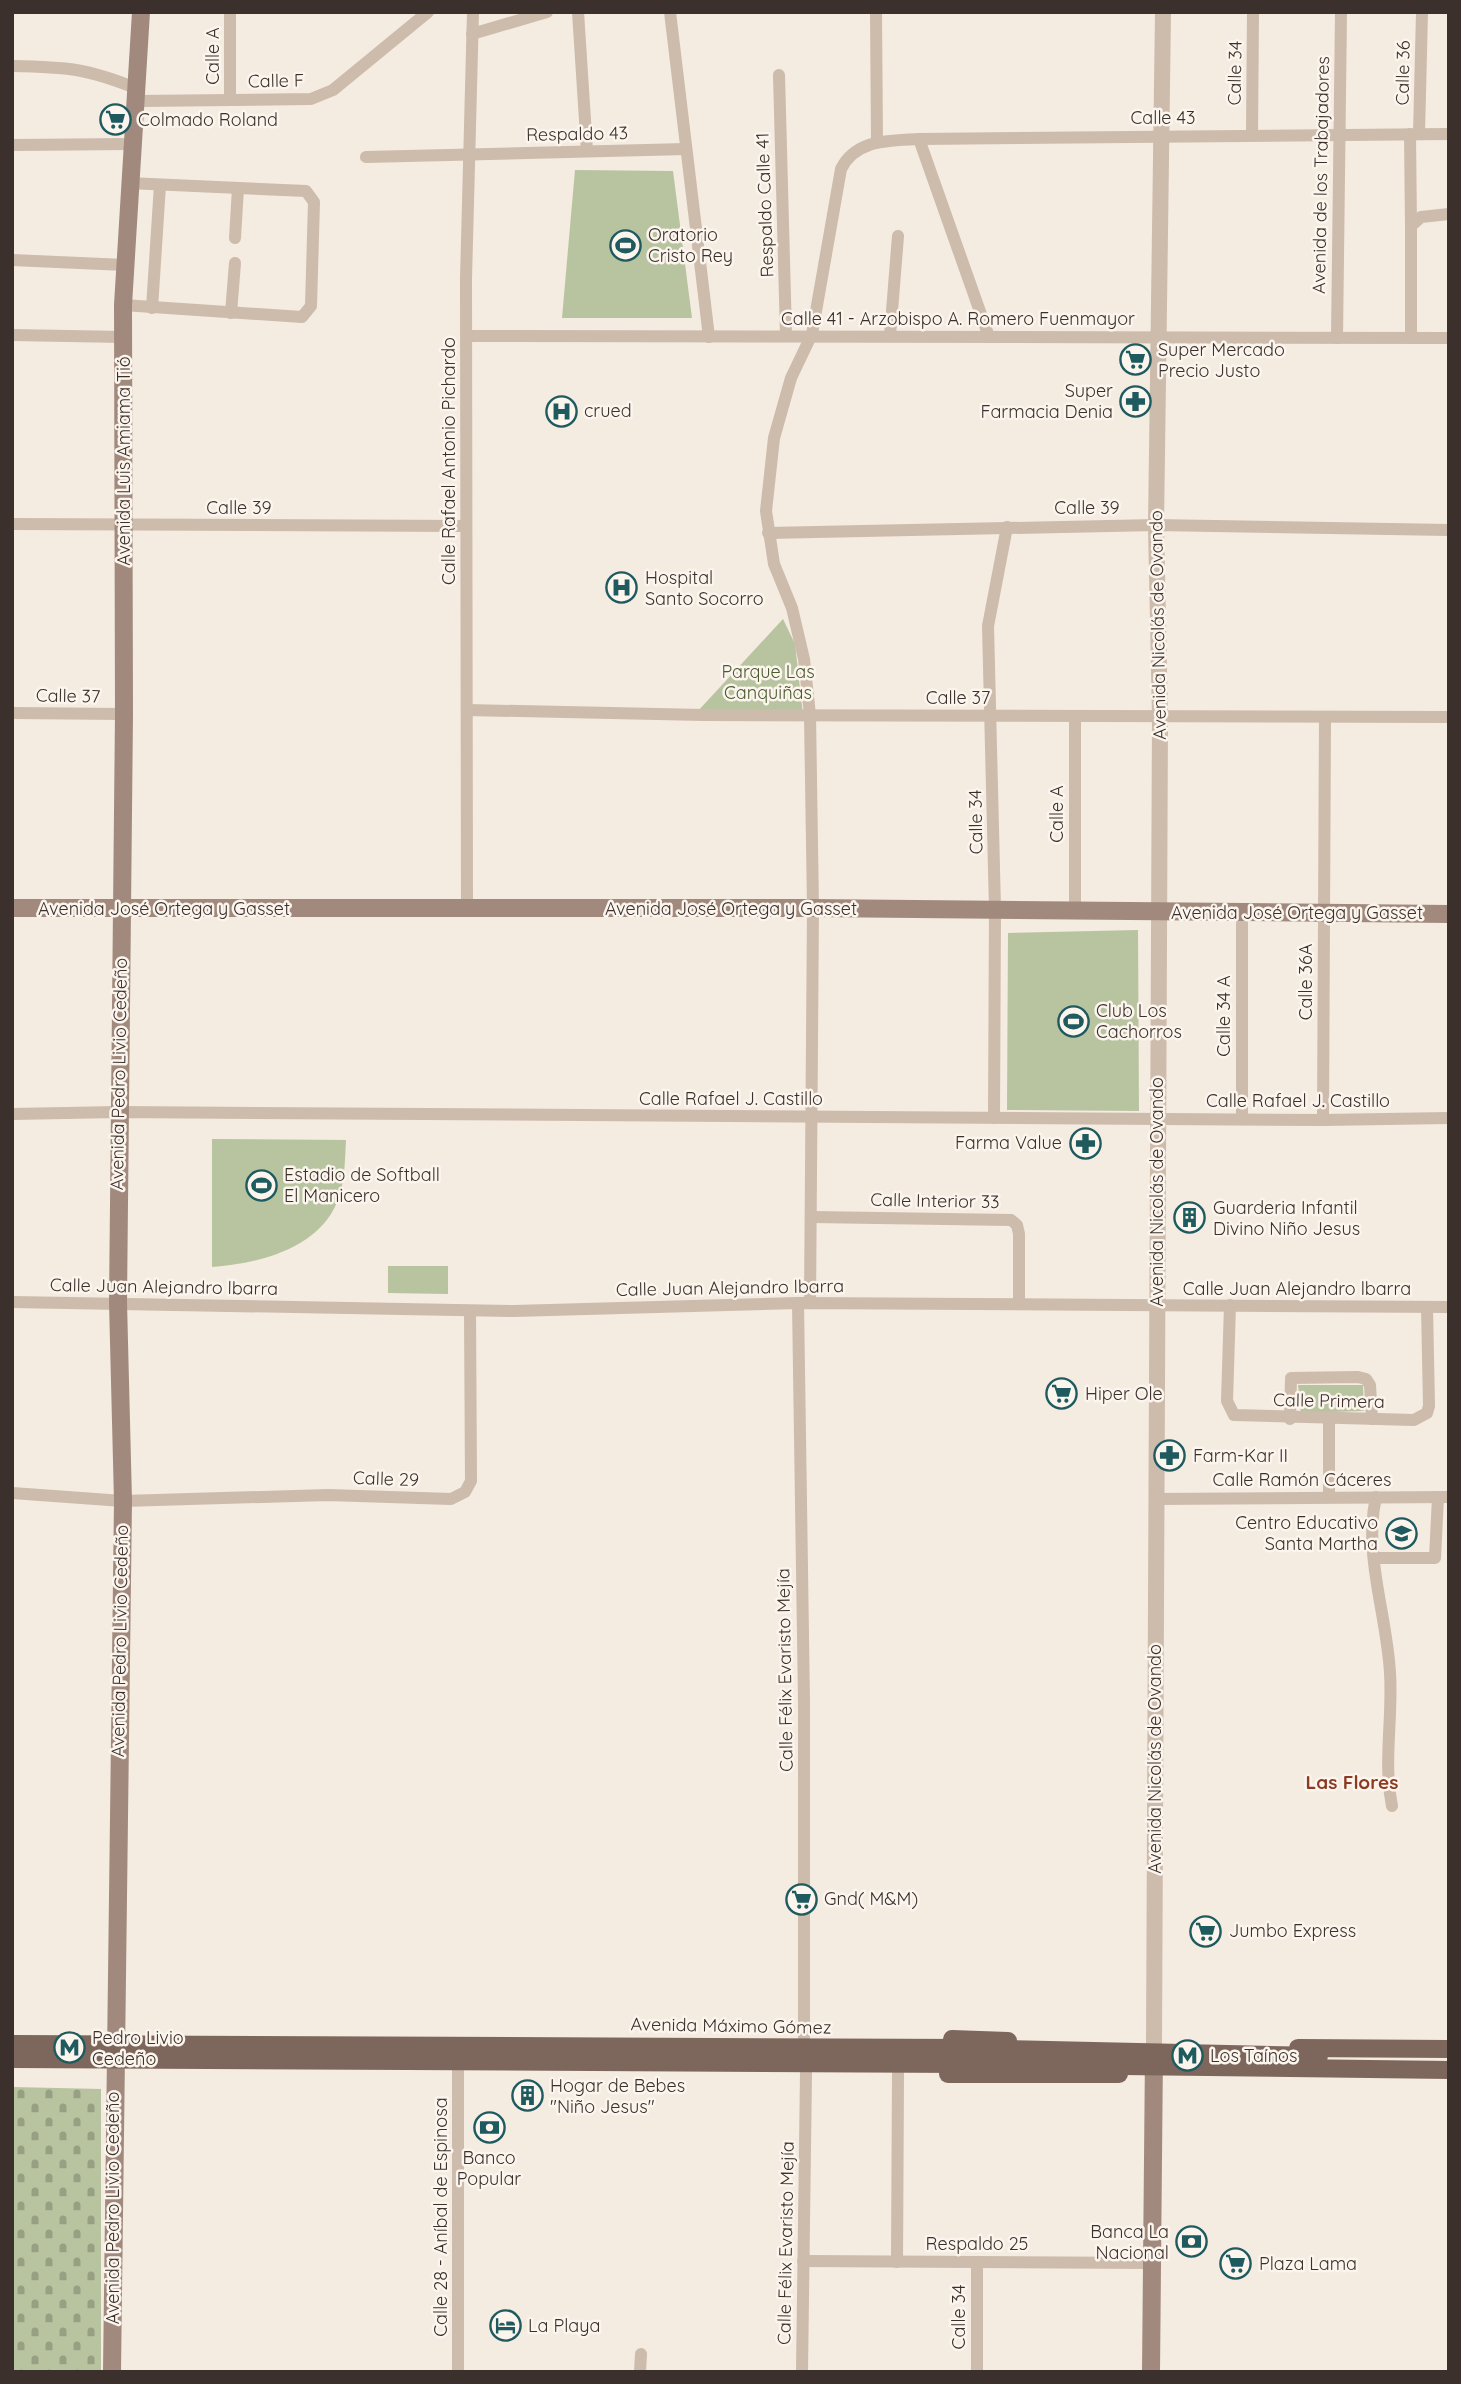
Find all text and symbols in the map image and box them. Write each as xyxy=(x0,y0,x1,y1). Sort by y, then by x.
street label: Calle A xyxy=(201,27,224,85)
street label: Calle 34 xyxy=(1222,40,1247,106)
street label: Calle 36 xyxy=(1390,40,1415,106)
street label: Avenida de los Trabajadores xyxy=(1307,56,1334,294)
street label: Calle F xyxy=(248,69,304,92)
supermarket icon: Colmado Roland xyxy=(98,103,132,137)
street label: Calle 43 xyxy=(1131,106,1195,129)
place label: Colmado Roland xyxy=(138,108,278,131)
street label: Respaldo 43 xyxy=(526,121,628,146)
street label: Respaldo Calle 41 xyxy=(750,132,779,278)
place label: Oratorio Cristo Rey xyxy=(648,223,733,267)
sports icon: Oratorio Cristo Rey xyxy=(608,228,642,262)
street label: Calle 41 - Arzobispo A. Romero Fuenmayor xyxy=(781,307,1135,330)
street label: Calle Rafael Antonio Pichardo xyxy=(437,337,460,585)
place label: Super Mercado Precio Justo xyxy=(1158,338,1285,382)
supermarket icon: Super Mercado Precio Justo xyxy=(1118,343,1152,377)
street label: Avenida Luis Amiama Tió xyxy=(112,356,135,566)
place label: Super Farmacia Denia xyxy=(981,379,1113,423)
pharmacy icon: Super Farmacia Denia xyxy=(1119,384,1153,418)
hospital icon: crued xyxy=(544,394,578,428)
place label: crued xyxy=(584,399,632,422)
street label: Calle 39 xyxy=(206,496,272,519)
street label: Calle 39 xyxy=(1054,496,1120,519)
street label: Avenida Nicolás de Ovando xyxy=(1144,510,1171,740)
place label: Hospital Santo Socorro xyxy=(645,566,764,610)
hospital icon: Hospital Santo Socorro xyxy=(605,571,639,605)
park label: Parque Las Canquiñas xyxy=(721,660,815,704)
street label: Calle 37 xyxy=(36,683,100,708)
street label: Calle 37 xyxy=(926,686,990,709)
street label: Calle A xyxy=(1045,785,1068,843)
street label: Calle 34 xyxy=(963,789,988,855)
street label: Avenida José Ortega y Gasset xyxy=(38,897,290,920)
street label: Avenida José Ortega y Gasset xyxy=(605,897,857,920)
street label: Avenida José Ortega y Gasset xyxy=(1171,901,1423,924)
street label: Calle 36A xyxy=(1294,943,1317,1020)
street label: Avenida Pedro Livio Cedeño xyxy=(105,958,132,1190)
street label: Calle 34 A xyxy=(1212,975,1235,1057)
place label: Club Los Cachorros xyxy=(1096,999,1182,1043)
sports icon: Club Los Cachorros xyxy=(1056,1004,1090,1038)
street label: Avenida Nicolás de Ovando xyxy=(1145,1077,1168,1307)
street label: Calle Rafael J. Castillo xyxy=(639,1087,823,1110)
street label: Calle Rafael J. Castillo xyxy=(1206,1089,1390,1112)
pharmacy icon: Farma Value xyxy=(1068,1126,1102,1160)
place label: Farma Value xyxy=(955,1131,1062,1154)
place label: Estadio de Softball El Manicero xyxy=(284,1163,440,1207)
sports icon: Estadio de Softball El Manicero xyxy=(244,1168,278,1202)
street label: Calle Interior 33 xyxy=(870,1188,1000,1213)
place label: Guarderia Infantil Divino Niño Jesus xyxy=(1213,1196,1360,1240)
building icon: Guarderia Infantil Divino Niño Jesus xyxy=(1173,1201,1207,1235)
street label: Calle Juan Alejandro lbarra xyxy=(50,1273,278,1300)
street label: Calle Juan Alejandro lbarra xyxy=(616,1274,844,1301)
street label: Calle Juan Alejandro lbarra xyxy=(1183,1277,1411,1300)
supermarket icon: Hiper Ole xyxy=(1045,1377,1079,1411)
place label: Hiper Ole xyxy=(1085,1382,1163,1405)
street label: Calle Primera xyxy=(1273,1388,1385,1413)
pharmacy icon: Farm-Kar II xyxy=(1153,1439,1187,1473)
place label: Farm-Kar II xyxy=(1193,1444,1288,1467)
street label: Calle 29 xyxy=(353,1466,419,1491)
street label: Calle Ramón Cáceres xyxy=(1213,1468,1391,1491)
place label: Centro Educativo Santa Martha xyxy=(1235,1511,1378,1555)
school or university icon: Centro Educativo Santa Martha xyxy=(1384,1516,1418,1550)
street label: Avenida Pedro Livio Cedeño xyxy=(106,1525,133,1757)
street label: Calle Félix Evaristo Mejía xyxy=(771,1568,798,1772)
street label: Avenida Nicolás de Ovando xyxy=(1143,1644,1166,1874)
district label: Las Flores xyxy=(1306,1770,1398,1794)
supermarket icon: Gnd( M&M) xyxy=(784,1882,818,1916)
place label: Gnd( M&M) xyxy=(824,1887,918,1910)
supermarket icon: Jumbo Express xyxy=(1189,1914,1223,1948)
place label: Jumbo Express xyxy=(1229,1919,1356,1942)
street label: Avenida Máximo Gómez xyxy=(630,2012,832,2039)
place label: Pedro Livio Cedeño xyxy=(92,2026,184,2070)
metro station icon: Pedro Livio Cedeño xyxy=(52,2031,86,2065)
metro station icon: Los Taínos xyxy=(1170,2039,1204,2073)
place label: Los Taínos xyxy=(1210,2044,1297,2067)
place label: Hogar de Bebes "Niño Jesus" xyxy=(550,2074,685,2118)
building icon: Hogar de Bebes "Niño Jesus" xyxy=(510,2079,544,2113)
street label: Avenida Pedro Livio Cedeño xyxy=(101,2092,124,2324)
street label: Calle 28 - Aníbal de Espinosa xyxy=(429,2097,452,2337)
bank icon: Banco Popular xyxy=(472,2111,506,2145)
street label: Calle Félix Evaristo Mejía xyxy=(772,2141,799,2345)
place label: Banco Popular xyxy=(457,2146,521,2190)
place label: Banca La Nacional xyxy=(1090,2220,1169,2264)
bank icon: Banca La Nacional xyxy=(1175,2225,1209,2259)
street label: Respaldo 25 xyxy=(926,2232,1028,2255)
supermarket icon: Plaza Lama xyxy=(1219,2247,1253,2281)
place label: Plaza Lama xyxy=(1259,2252,1357,2275)
street label: Calle 34 xyxy=(947,2285,970,2349)
hotel icon: La Playa xyxy=(488,2309,522,2343)
place label: La Playa xyxy=(528,2314,600,2337)

